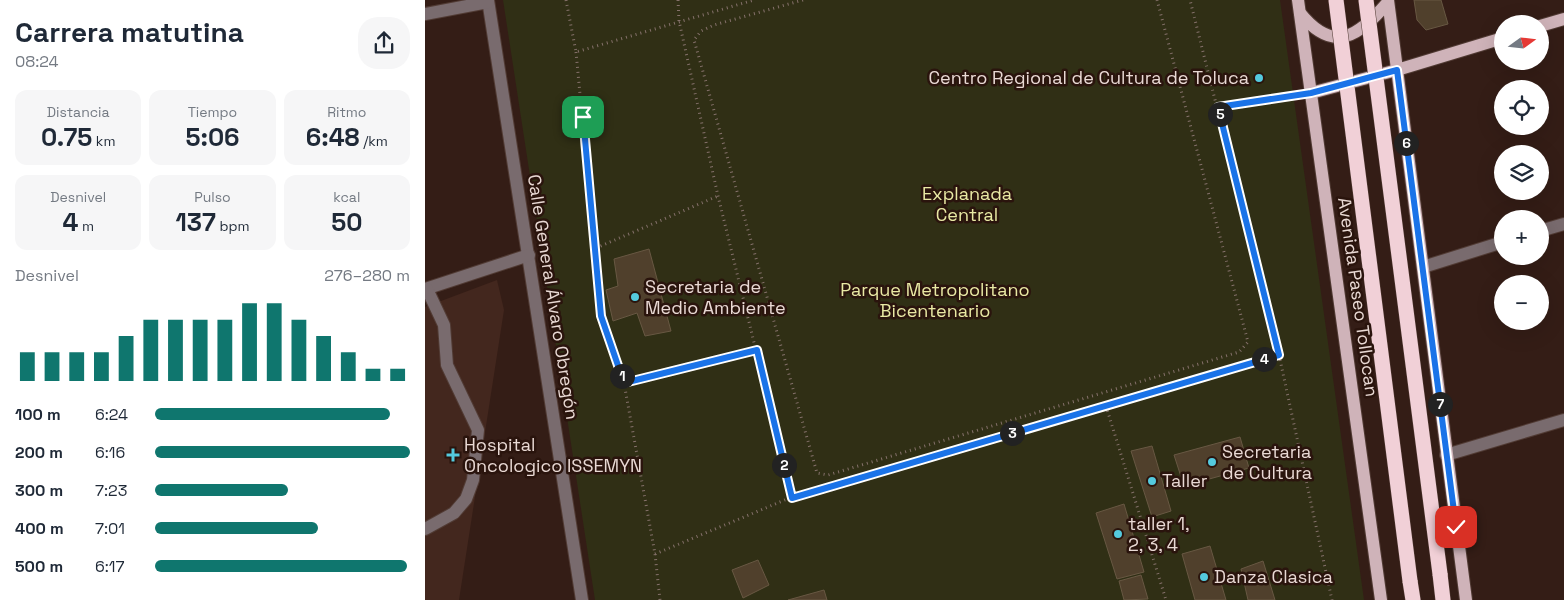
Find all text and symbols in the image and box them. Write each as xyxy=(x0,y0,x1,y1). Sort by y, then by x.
text: Carrera matutina xyxy=(15,14,244,50)
north arrow xyxy=(1494,15,1549,70)
map controls xyxy=(1494,15,1549,330)
button: share xyxy=(358,17,410,69)
text: 08:24 xyxy=(15,51,58,72)
place label: Centro Regional de Cultura de Toluca xyxy=(929,66,1249,89)
marker: Centro Regional de Cultura de Toluca xyxy=(1253,72,1265,84)
button: locate xyxy=(1494,80,1549,135)
pin xyxy=(562,96,604,138)
pin: 5 xyxy=(1207,102,1233,126)
text: Distancia xyxy=(47,103,110,121)
text: Tiempo xyxy=(188,103,237,121)
text: Ritmo xyxy=(327,103,367,121)
icon: arrive xyxy=(569,103,597,131)
text: 5 xyxy=(1216,105,1225,123)
text: 0.75 xyxy=(41,121,92,153)
text: 5:06 xyxy=(185,121,240,153)
text: 6:48 xyxy=(306,121,360,153)
pin: 6 xyxy=(1393,130,1419,156)
text: km xyxy=(92,132,115,150)
text: /km xyxy=(360,132,388,150)
text: 6 xyxy=(1402,134,1411,152)
button: layers xyxy=(1494,145,1549,200)
street label: Calle General Álvaro Obregón xyxy=(523,173,584,421)
park label: Explanada Central xyxy=(922,182,1012,226)
text: Desnivel xyxy=(50,188,106,206)
text: Pulso xyxy=(194,188,231,206)
text: kcal xyxy=(333,188,360,206)
street label: Avenida Paseo Tollocan xyxy=(1333,196,1384,398)
text: 4 xyxy=(62,206,78,238)
text: 137 xyxy=(175,206,216,238)
text: 50 xyxy=(331,206,362,238)
button: + xyxy=(1494,210,1549,265)
text: m xyxy=(78,217,94,235)
text: bpm xyxy=(216,217,250,235)
text: Desnivel xyxy=(15,265,79,286)
text: 276–280 m xyxy=(324,265,410,286)
place label: Secretaria de Medio Ambiente xyxy=(645,275,786,319)
button: − xyxy=(1494,275,1549,330)
park label: Parque Metropolitano Bicentenario xyxy=(840,278,1030,322)
marker: Secretaria de Medio Ambiente xyxy=(629,291,641,303)
pin: 4 xyxy=(1251,346,1277,372)
text: 4 xyxy=(1260,350,1269,368)
pin: 1 xyxy=(609,364,635,388)
text: 1 xyxy=(619,367,626,385)
pin: 7 xyxy=(1427,392,1453,416)
text: 7 xyxy=(1437,395,1444,413)
text: 100 m xyxy=(15,404,61,425)
text: 6:24 xyxy=(95,404,128,425)
pin: 3 xyxy=(999,420,1025,446)
text: 3 xyxy=(1008,424,1017,442)
place label: Hospital Oncologico ISSEMYN xyxy=(464,433,642,477)
place label: Secretaria de Cultura xyxy=(1222,440,1312,484)
text: 200 m xyxy=(15,442,63,463)
text: 6:16 xyxy=(95,442,125,463)
marker: Hospital Oncologico ISSEMYN xyxy=(446,448,460,462)
pin: 2 xyxy=(771,452,797,478)
text: 2 xyxy=(780,456,789,474)
marker: Secretaria de Cultura xyxy=(1206,456,1218,468)
place label: Taller xyxy=(1162,469,1208,492)
marker: Taller xyxy=(1146,475,1158,487)
text: 300 m xyxy=(15,480,63,501)
text: 7:23 xyxy=(95,480,127,501)
pin xyxy=(1435,506,1477,548)
place label: taller 1, 2, 3, 4 xyxy=(1128,512,1190,556)
icon: check xyxy=(1442,513,1470,541)
text: 400 m xyxy=(15,518,64,539)
text: 7:01 xyxy=(95,518,125,539)
marker: taller 1, 2, 3, 4 xyxy=(1112,528,1124,540)
text: 500 m xyxy=(15,556,63,577)
text: 6:17 xyxy=(95,556,125,577)
place label: Danza Clasica xyxy=(1214,565,1333,588)
marker: Danza Clasica xyxy=(1198,571,1210,583)

